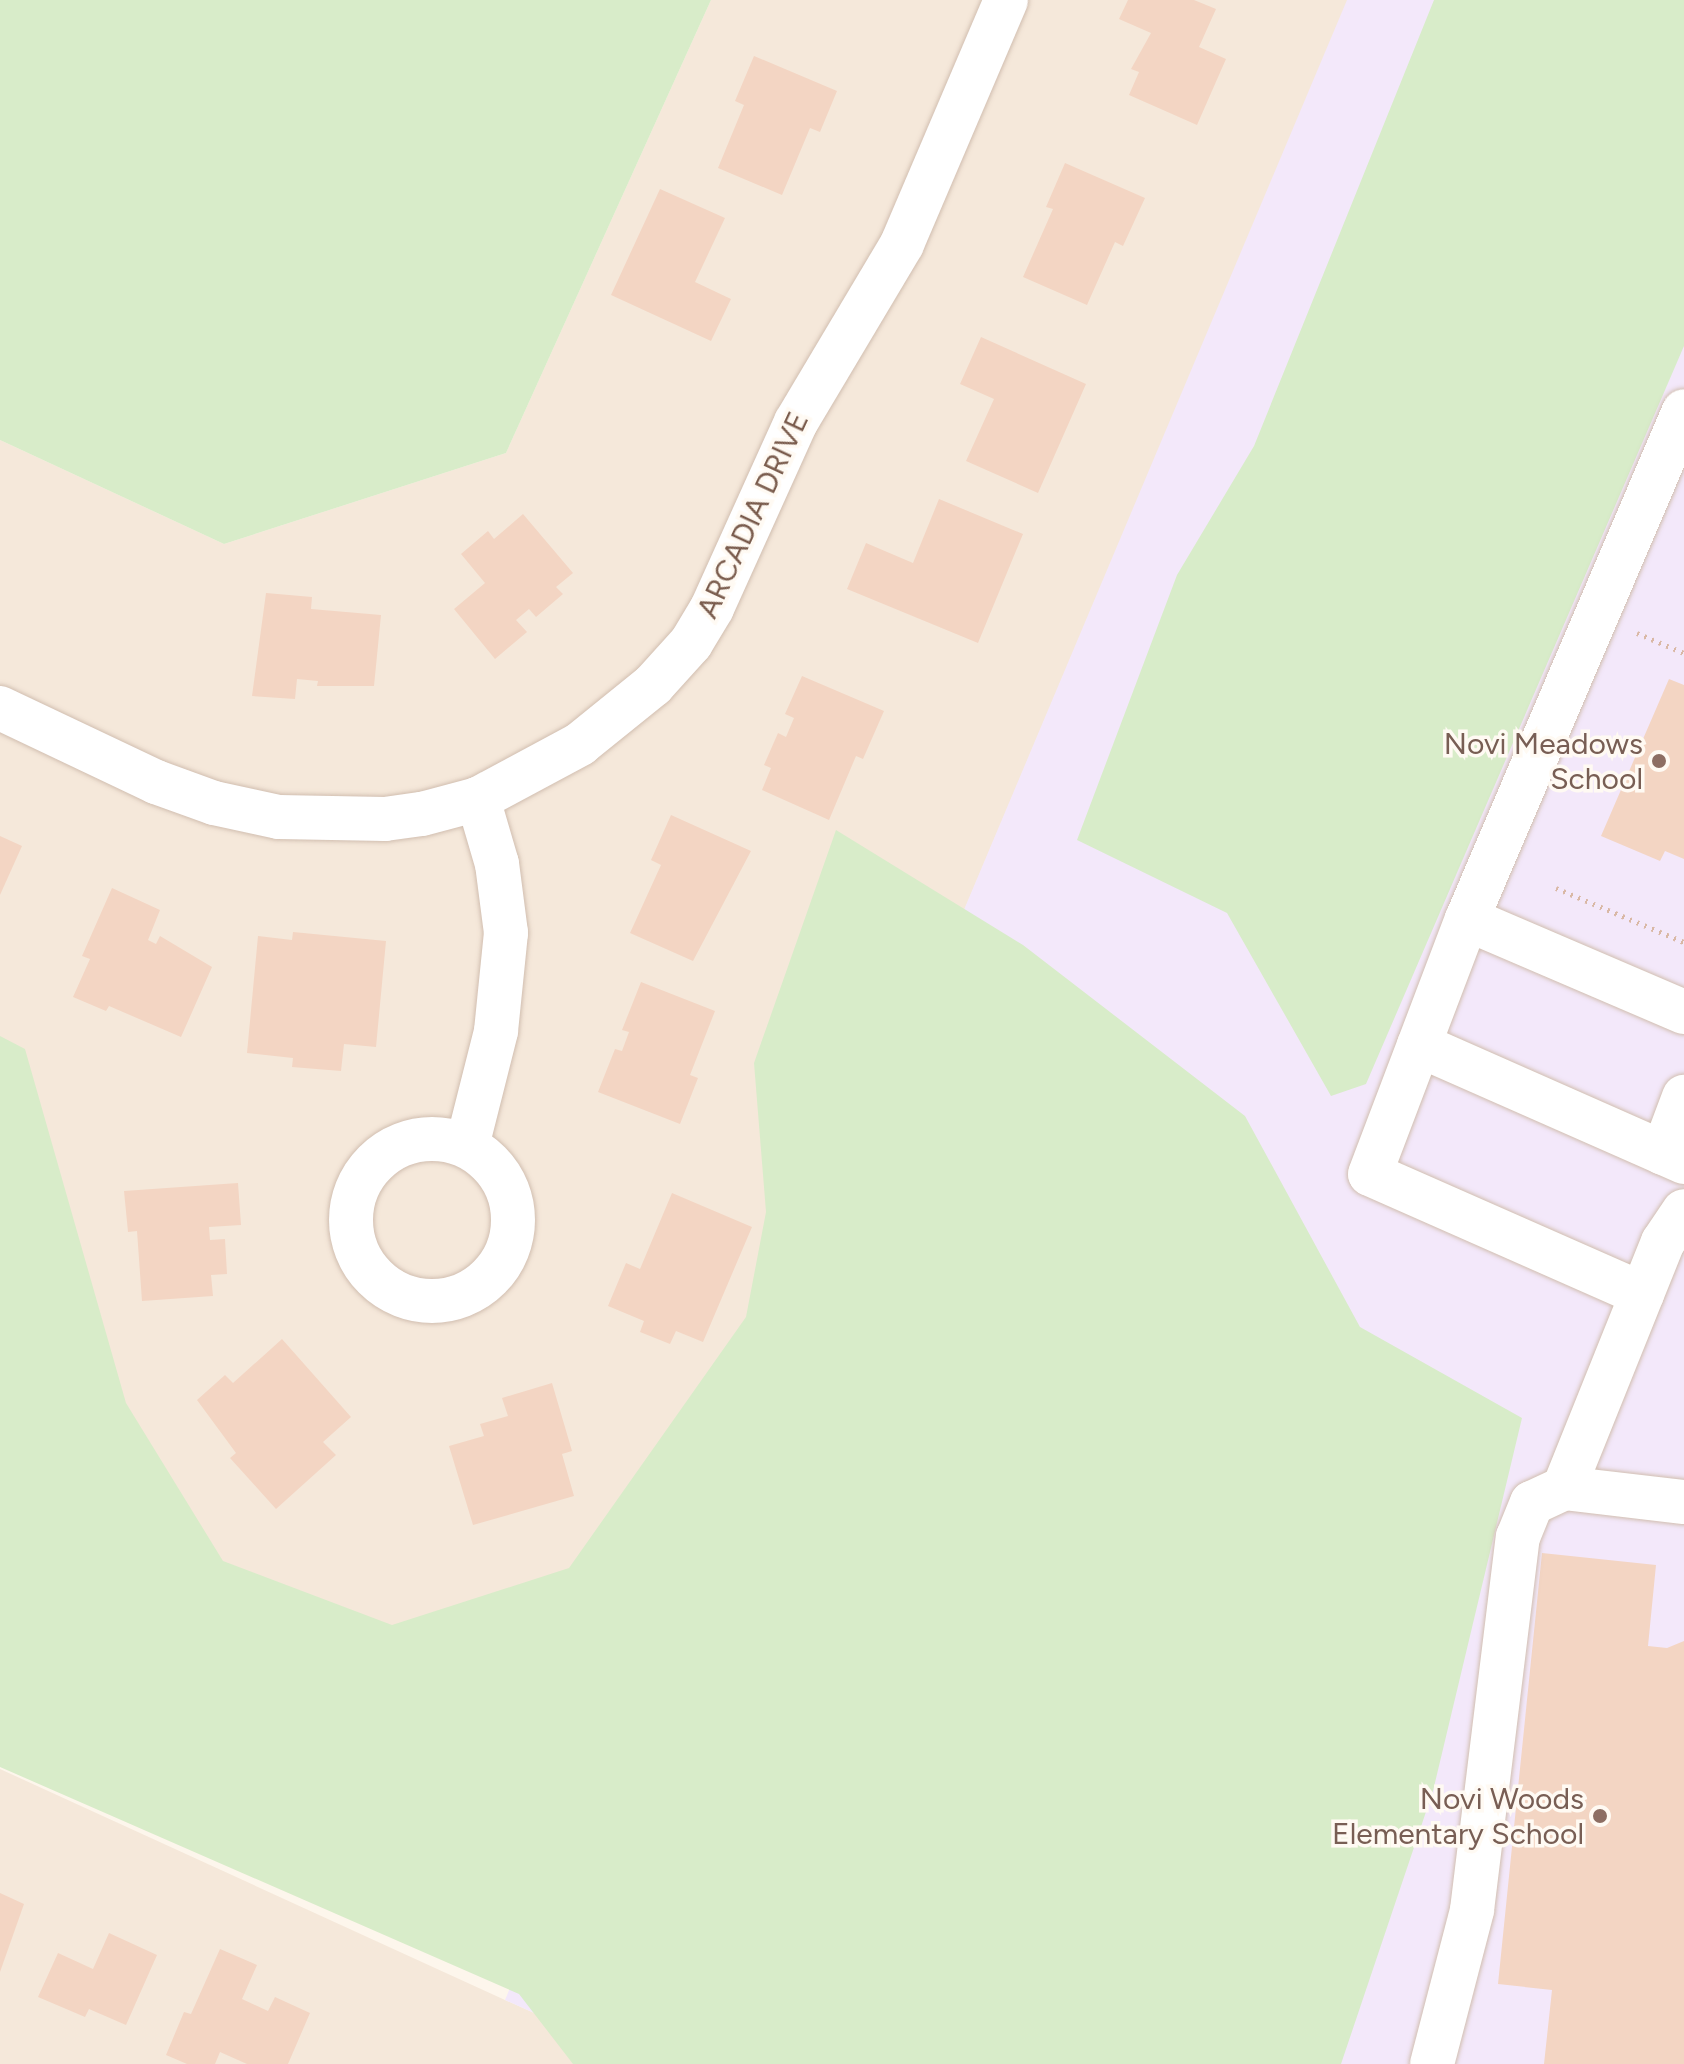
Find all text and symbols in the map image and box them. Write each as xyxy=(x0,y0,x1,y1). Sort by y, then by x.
street label: ARCADIA DRIVE xyxy=(689,406,817,624)
place label: Novi Meadows School xyxy=(1444,726,1643,796)
marker: Novi Meadows School xyxy=(1650,752,1668,770)
place label: Novi Woods Elementary School xyxy=(1332,1781,1584,1852)
marker: Novi Woods Elementary School xyxy=(1591,1807,1609,1825)

